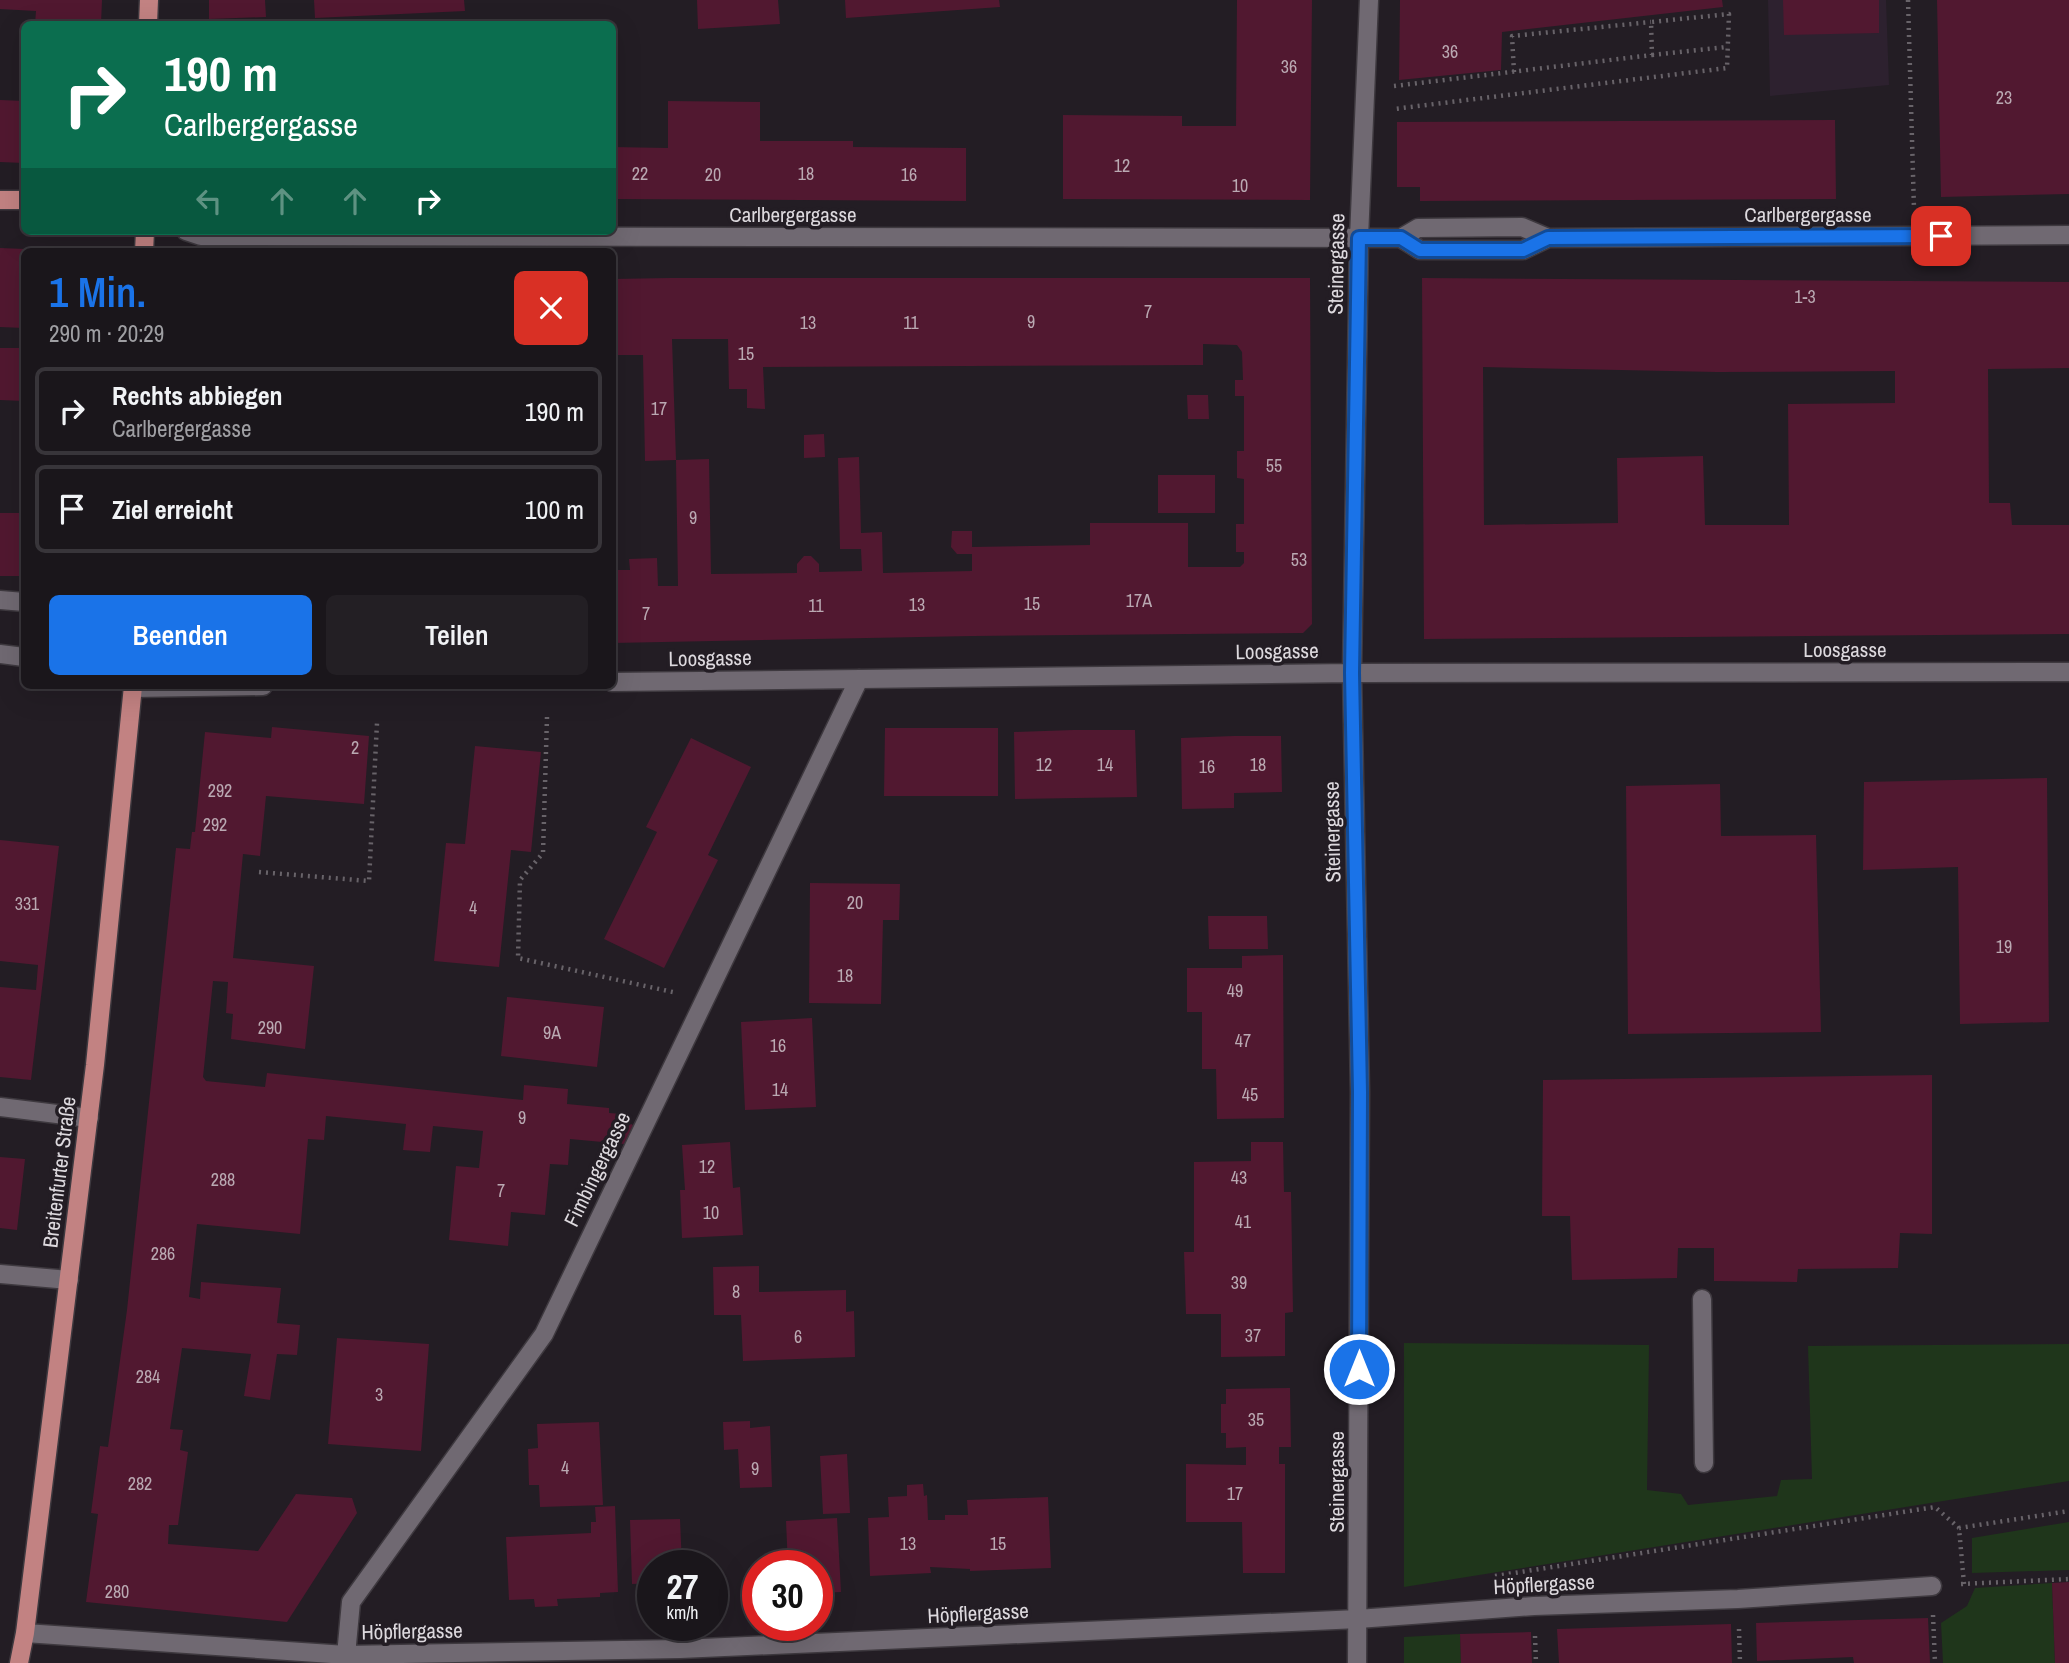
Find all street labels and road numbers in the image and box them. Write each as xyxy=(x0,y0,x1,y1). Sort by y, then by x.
street label: Carlbergergasse xyxy=(729,200,857,229)
street label: Carlbergergasse xyxy=(1744,200,1872,229)
street label: Steinergasse xyxy=(1321,213,1351,315)
street label: Loosgasse xyxy=(1803,635,1887,664)
street label: Loosgasse xyxy=(1235,636,1319,666)
street label: Loosgasse xyxy=(668,643,752,673)
street label: Steinergasse xyxy=(1317,781,1347,883)
street label: Breitenfurter Straße xyxy=(35,1095,83,1249)
street label: Fimbingergasse xyxy=(557,1107,637,1231)
street label: Steinergasse xyxy=(1322,1431,1351,1533)
street label: Höpflergasse xyxy=(1493,1567,1595,1601)
street label: Höpflergasse xyxy=(927,1596,1029,1630)
street label: Höpflergasse xyxy=(361,1616,463,1646)

